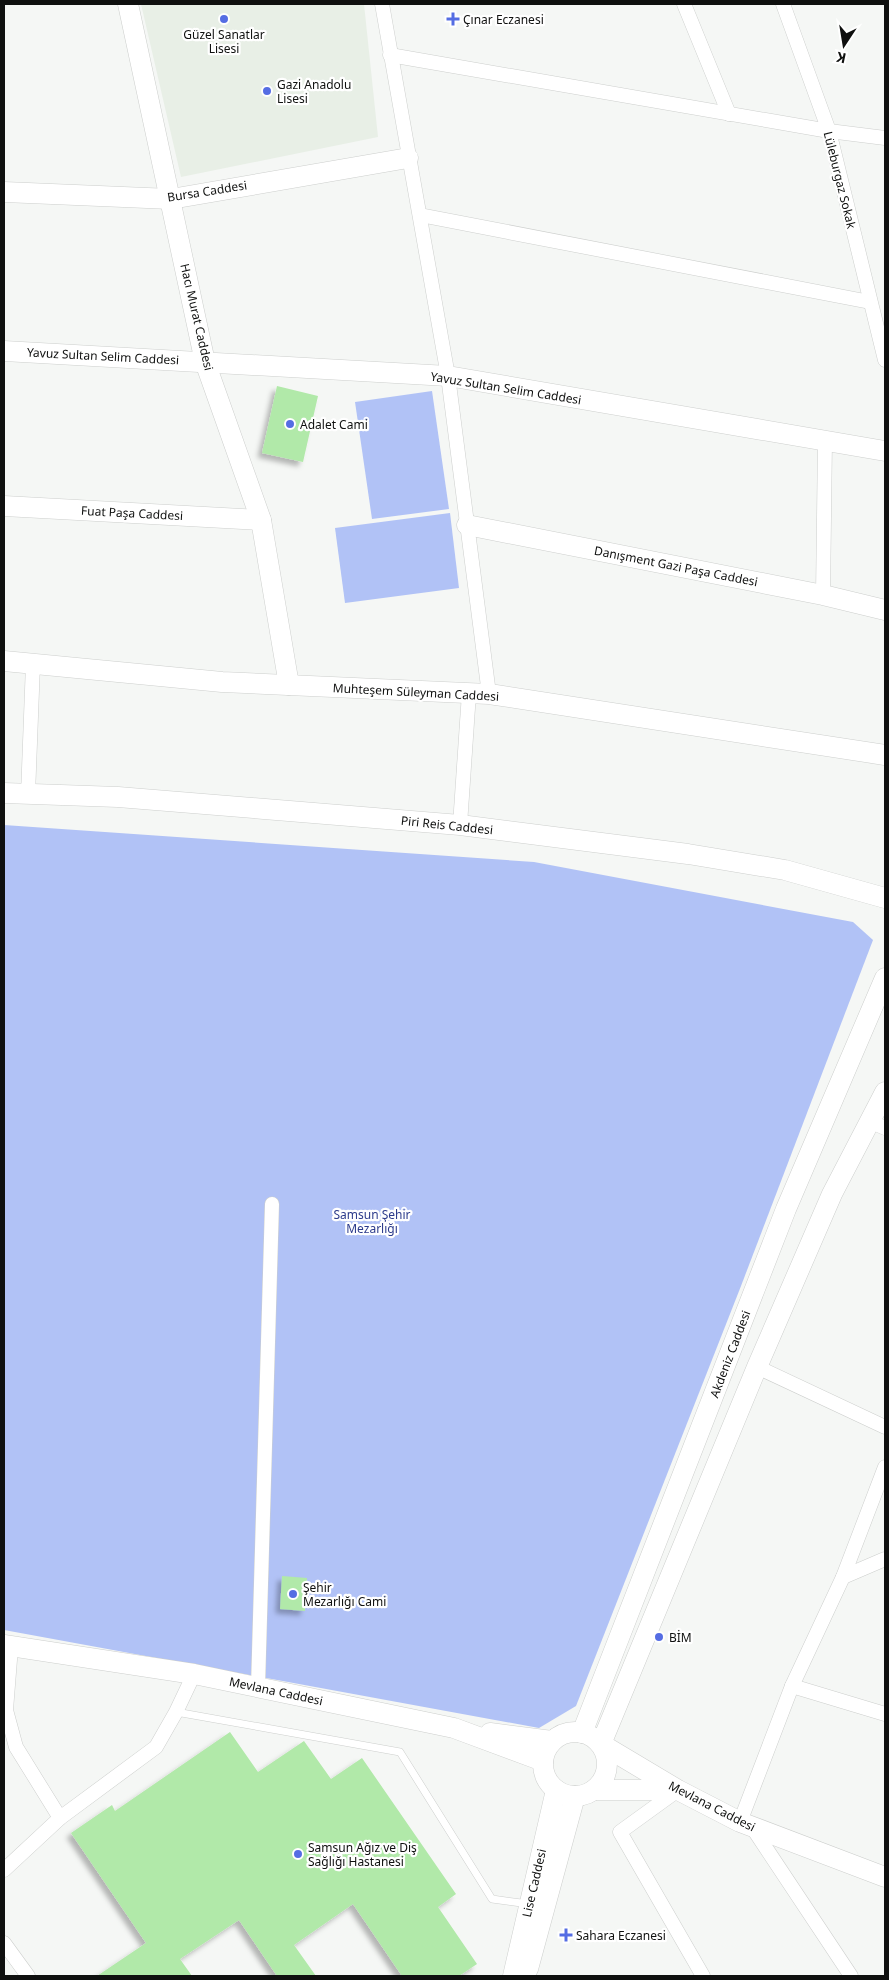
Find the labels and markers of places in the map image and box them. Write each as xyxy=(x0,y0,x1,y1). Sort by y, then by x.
place label: Çınar Eczanesi xyxy=(463,11,544,28)
marker: Güzel Sanatlar Lisesi xyxy=(218,13,230,25)
marker: Çınar Eczanesi xyxy=(447,13,459,25)
place label: Güzel Sanatlar Lisesi xyxy=(183,26,265,57)
place label: Gazi Anadolu Lisesi xyxy=(277,76,351,107)
marker: Gazi Anadolu Lisesi xyxy=(261,85,273,97)
place label: Adalet Cami xyxy=(300,416,368,433)
marker: Adalet Cami xyxy=(284,418,296,430)
place label: Şehir Mezarlığı Cami xyxy=(303,1579,386,1610)
marker: Şehir Mezarlığı Cami xyxy=(287,1588,299,1600)
place label: BİM xyxy=(669,1629,692,1646)
marker: BİM xyxy=(653,1631,665,1643)
place label: Samsun Ağız ve Diş Sağlığı Hastanesi xyxy=(308,1839,417,1870)
marker: Samsun Ağız ve Diş Sağlığı Hastanesi xyxy=(292,1848,304,1860)
place label: Sahara Eczanesi xyxy=(576,1927,666,1944)
marker: Sahara Eczanesi xyxy=(560,1929,572,1941)

